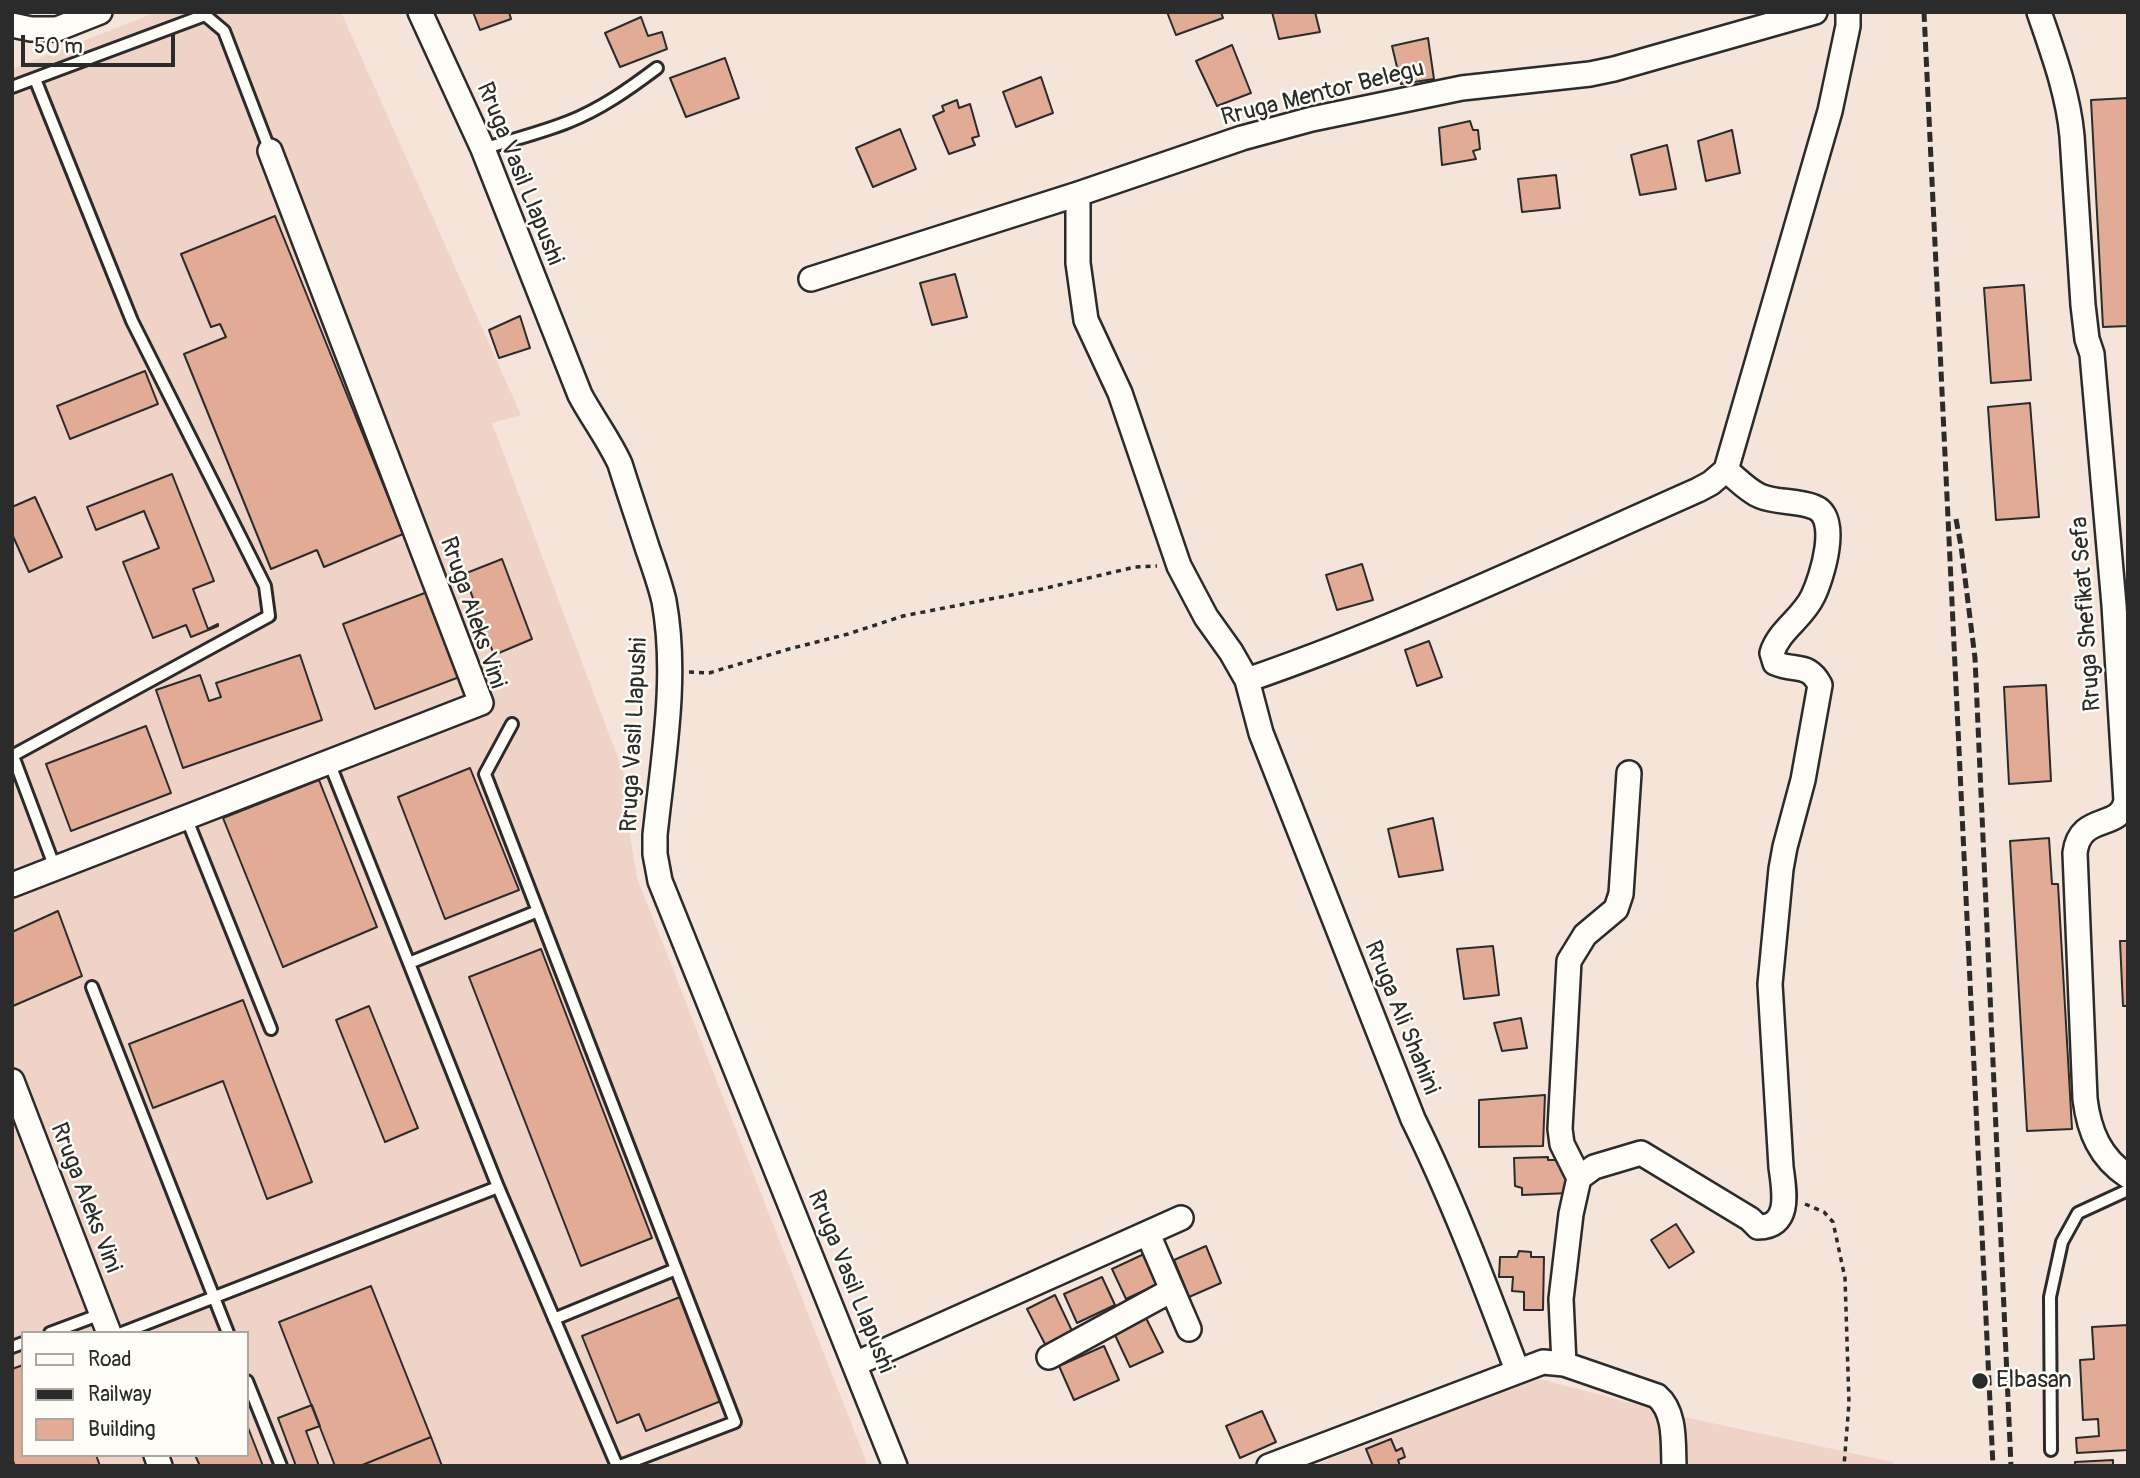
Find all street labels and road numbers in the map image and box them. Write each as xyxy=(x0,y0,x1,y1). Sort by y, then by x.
street label: Rruga Mentor Belegu xyxy=(1218,55,1428,133)
street label: Rruga Vasil Llapushi xyxy=(469,78,569,270)
street label: Rruga Shefikat Sefa xyxy=(2066,516,2108,712)
street label: Rruga Aleks Vini xyxy=(433,533,511,693)
street label: Rruga Vasil Llapushi xyxy=(616,637,654,833)
street label: Rruga Ali Shahini xyxy=(1357,937,1445,1099)
street label: Rruga Aleks Vini xyxy=(43,1119,127,1277)
street label: Rruga Vasil Llapushi xyxy=(800,1186,900,1378)

